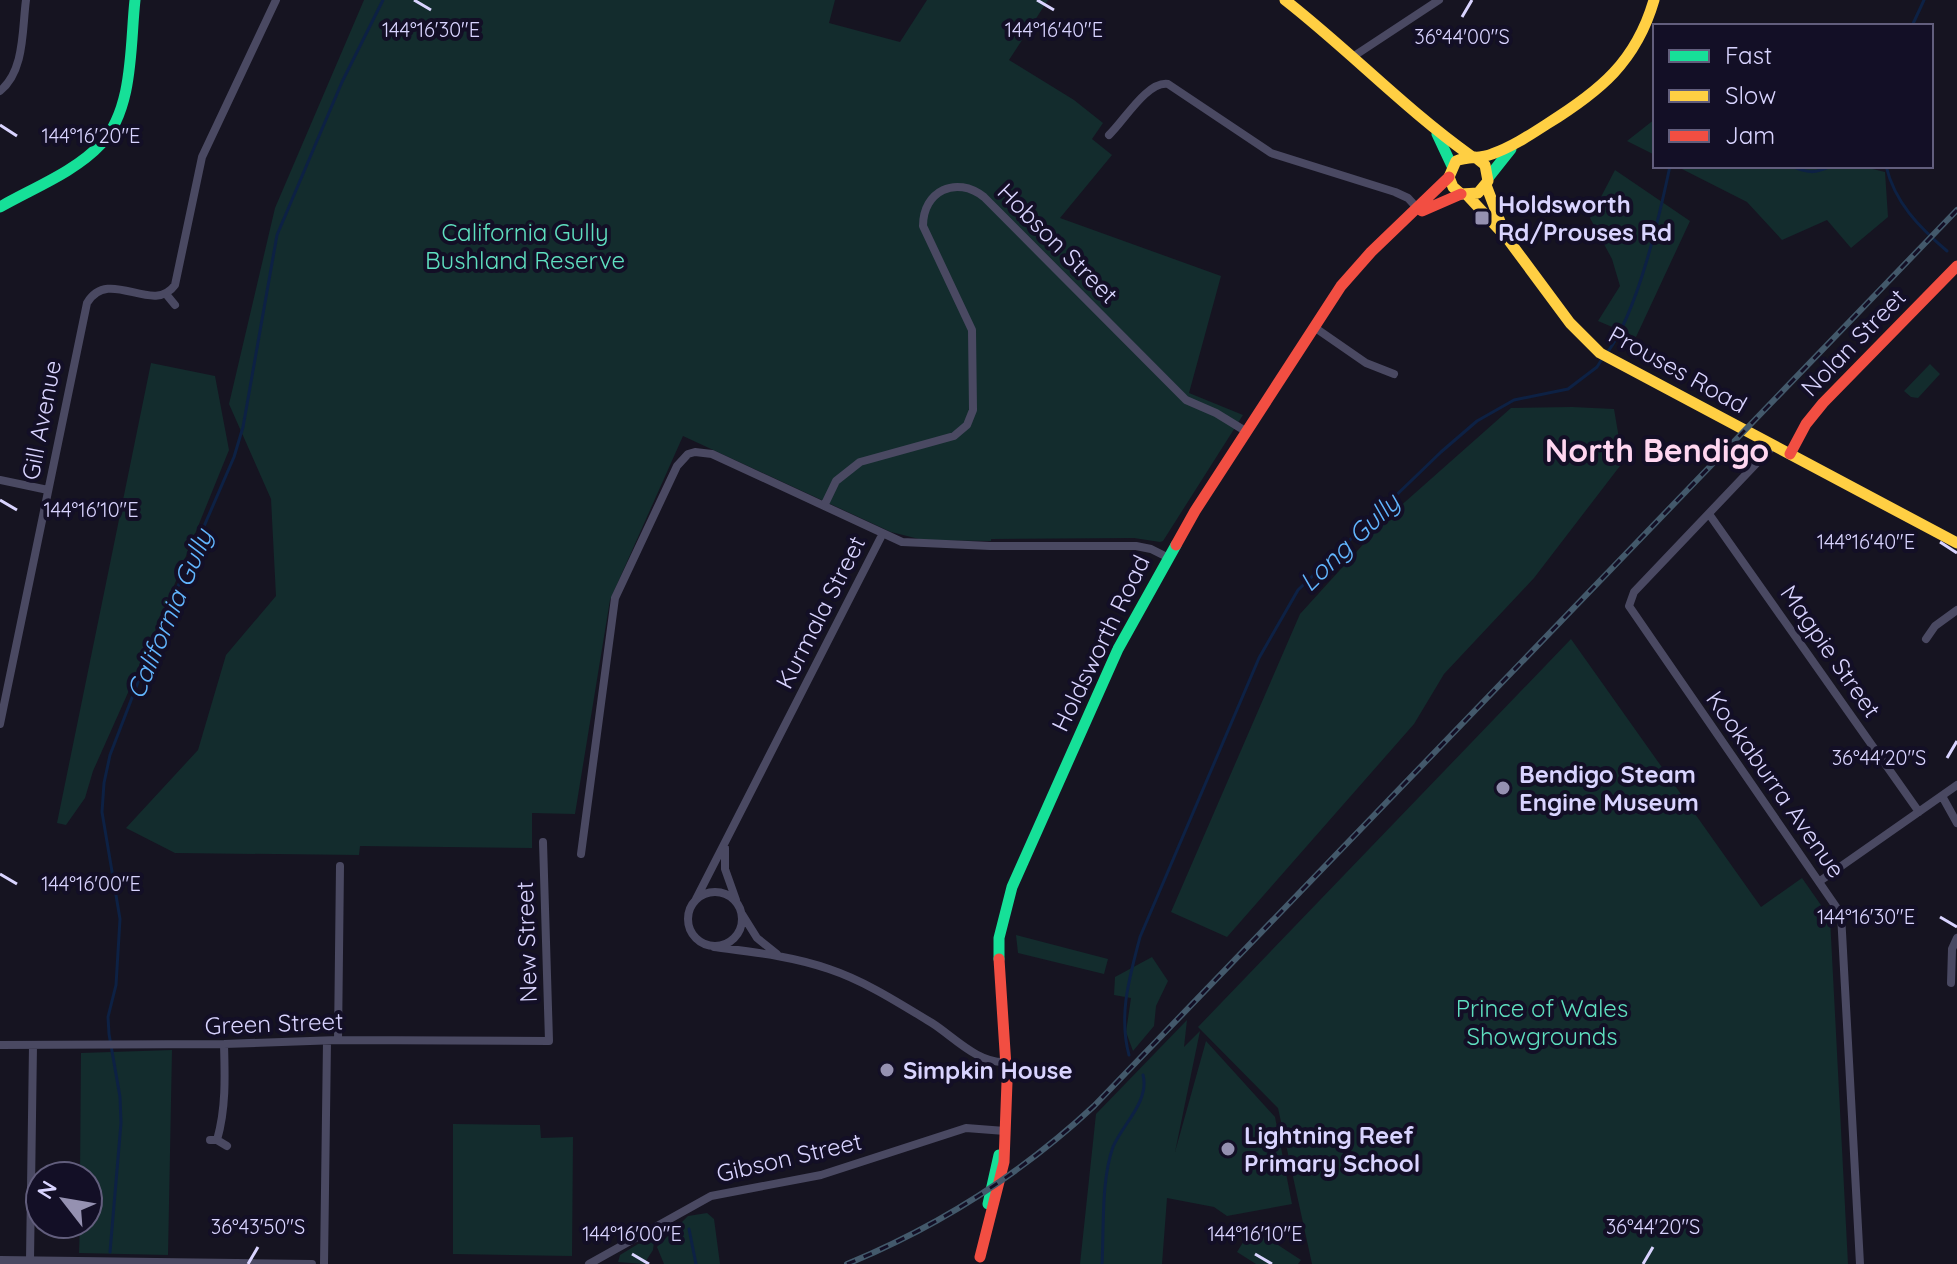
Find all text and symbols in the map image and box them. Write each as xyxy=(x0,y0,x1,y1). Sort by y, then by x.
text: 144°16'30"E xyxy=(382,17,480,42)
text: 144°16'40"E xyxy=(1005,17,1103,42)
text: 36°44'00"S xyxy=(1414,24,1510,49)
legend xyxy=(1653,24,1933,168)
text: Fast xyxy=(1725,40,1772,70)
text: Slow xyxy=(1725,80,1776,110)
text: Jam xyxy=(1725,120,1775,150)
text: 144°16'20"E xyxy=(42,123,140,148)
street label: Hobson Street xyxy=(991,176,1125,310)
place label: Holdsworth Rd/Prouses Rd xyxy=(1498,189,1672,247)
marker: Holdsworth Rd/Prouses Rd xyxy=(1473,209,1491,227)
park label: California Gully Bushland Reserve xyxy=(425,217,625,275)
street label: Nolan Street xyxy=(1794,282,1912,402)
street label: Prouses Road xyxy=(1604,319,1752,419)
street label: Gill Avenue xyxy=(15,358,67,482)
district label: North Bendigo xyxy=(1545,430,1769,470)
water label: Long Gully xyxy=(1292,485,1407,598)
text: 144°16'10"E xyxy=(43,497,139,522)
water label: California Gully xyxy=(118,523,220,704)
text: 144°16'40"E xyxy=(1817,529,1915,554)
street label: Kurmala Street xyxy=(769,531,871,693)
street label: Holdsworth Road xyxy=(1044,550,1156,736)
street label: Magpie Street xyxy=(1774,579,1888,723)
street label: Kookaburra Avenue xyxy=(1700,685,1852,883)
text: 36°44'20"S xyxy=(1832,745,1926,770)
place label: Bendigo Steam Engine Museum xyxy=(1519,759,1699,817)
marker: Bendigo Steam Engine Museum xyxy=(1494,779,1512,797)
text: 144°16'00"E xyxy=(41,871,141,896)
street label: New Street xyxy=(509,881,543,1003)
text: 144°16'30"E xyxy=(1817,904,1915,929)
park label: Prince of Wales Showgrounds xyxy=(1456,993,1628,1051)
street label: Green Street xyxy=(204,1006,344,1040)
place label: Simpkin House xyxy=(903,1055,1073,1085)
marker: Simpkin House xyxy=(878,1061,896,1079)
place label: Lightning Reef Primary School xyxy=(1244,1120,1420,1178)
street label: Gibson Street xyxy=(713,1126,865,1188)
marker: Lightning Reef Primary School xyxy=(1219,1140,1237,1158)
north arrow xyxy=(24,1160,104,1240)
text: N xyxy=(31,1176,63,1204)
text: 36°43'50"S xyxy=(211,1214,305,1239)
text: 36°44'20"S xyxy=(1606,1214,1700,1239)
text: 144°16'00"E xyxy=(582,1221,682,1246)
text: 144°16'10"E xyxy=(1207,1221,1303,1246)

